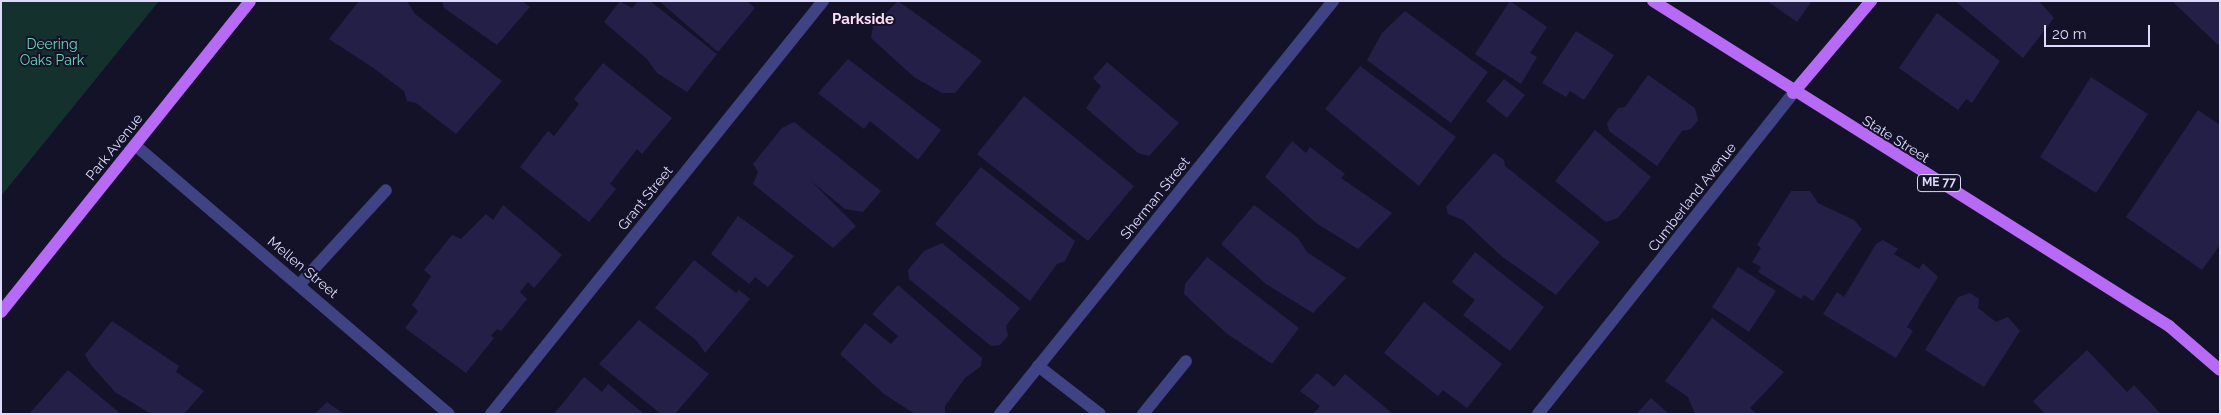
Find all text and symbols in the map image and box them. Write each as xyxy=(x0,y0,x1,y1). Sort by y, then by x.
district label: Parkside xyxy=(832,11,894,29)
scale bar xyxy=(2046,15,2152,47)
text: 20 m xyxy=(2052,25,2087,43)
park label: Deering Oaks Park xyxy=(20,36,84,68)
street label: Park Avenue xyxy=(82,110,146,184)
street label: State Street xyxy=(1859,112,1933,166)
street label: Cumberland Avenue xyxy=(1644,139,1740,255)
street label: Sherman Street xyxy=(1117,154,1193,242)
street label: Grant Street xyxy=(614,163,676,233)
road number: ME 77 xyxy=(1916,174,1962,192)
street label: Mellen Street xyxy=(264,233,342,301)

